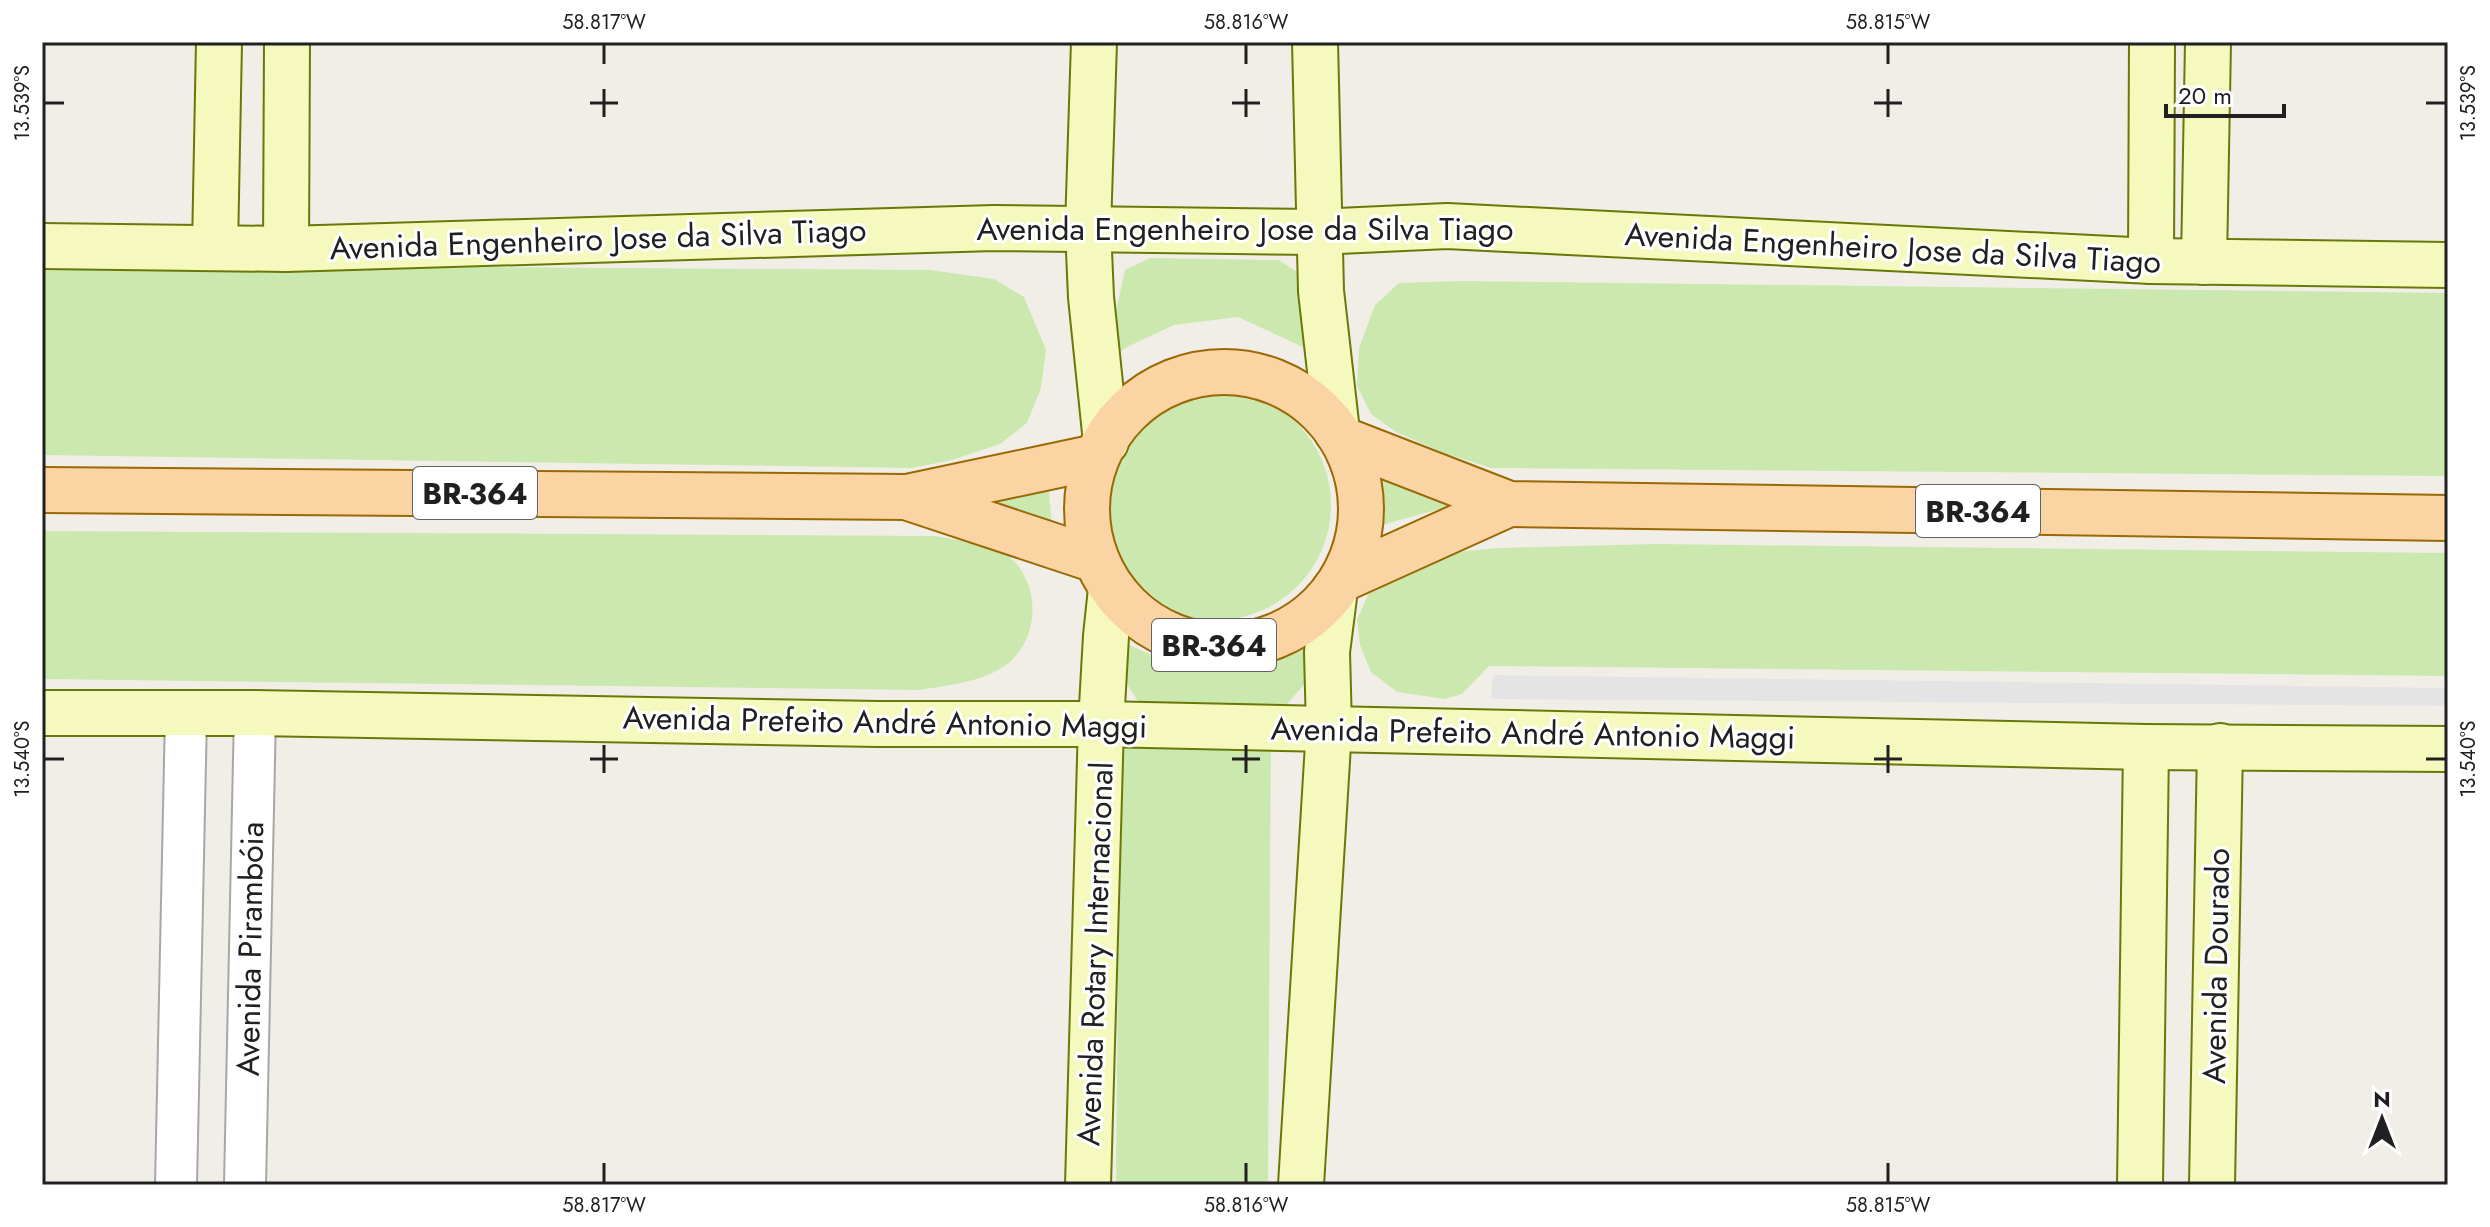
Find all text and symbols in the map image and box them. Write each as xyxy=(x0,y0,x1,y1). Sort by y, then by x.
text: 58.817°W xyxy=(562,8,646,37)
text: 58.816°W xyxy=(1204,8,1289,37)
text: 58.815°W xyxy=(1846,8,1930,37)
text: 13.539°S xyxy=(8,65,37,141)
text: 13.539°S xyxy=(2454,65,2483,141)
scale bar xyxy=(2166,68,2284,118)
text: 20 m xyxy=(2178,78,2232,113)
street label: Avenida Engenheiro Jose da Silva Tiago xyxy=(977,206,1514,252)
street label: Avenida Engenheiro Jose da Silva Tiago xyxy=(329,207,867,271)
street label: Avenida Engenheiro Jose da Silva Tiago xyxy=(1624,211,2162,285)
road number: BR-364 xyxy=(413,467,537,519)
road number: BR-364 xyxy=(1916,485,2040,537)
road number: BR-364 xyxy=(1152,619,1276,671)
street label: Avenida Prefeito André Antonio Maggi xyxy=(622,694,1148,750)
street label: Avenida Prefeito André Antonio Maggi xyxy=(1270,705,1796,761)
text: 13.540°S xyxy=(8,720,37,798)
text: 13.540°S xyxy=(2454,720,2483,798)
street label: Avenida Rotary Internacional xyxy=(1065,761,1125,1147)
street label: Avenida Pirambóia xyxy=(225,821,275,1077)
street label: Avenida Dourado xyxy=(2191,848,2241,1084)
north arrow xyxy=(2342,1079,2422,1159)
text: N xyxy=(2373,1083,2391,1115)
text: 58.817°W xyxy=(562,1191,646,1220)
text: 58.816°W xyxy=(1204,1191,1289,1220)
text: 58.815°W xyxy=(1846,1191,1930,1220)

